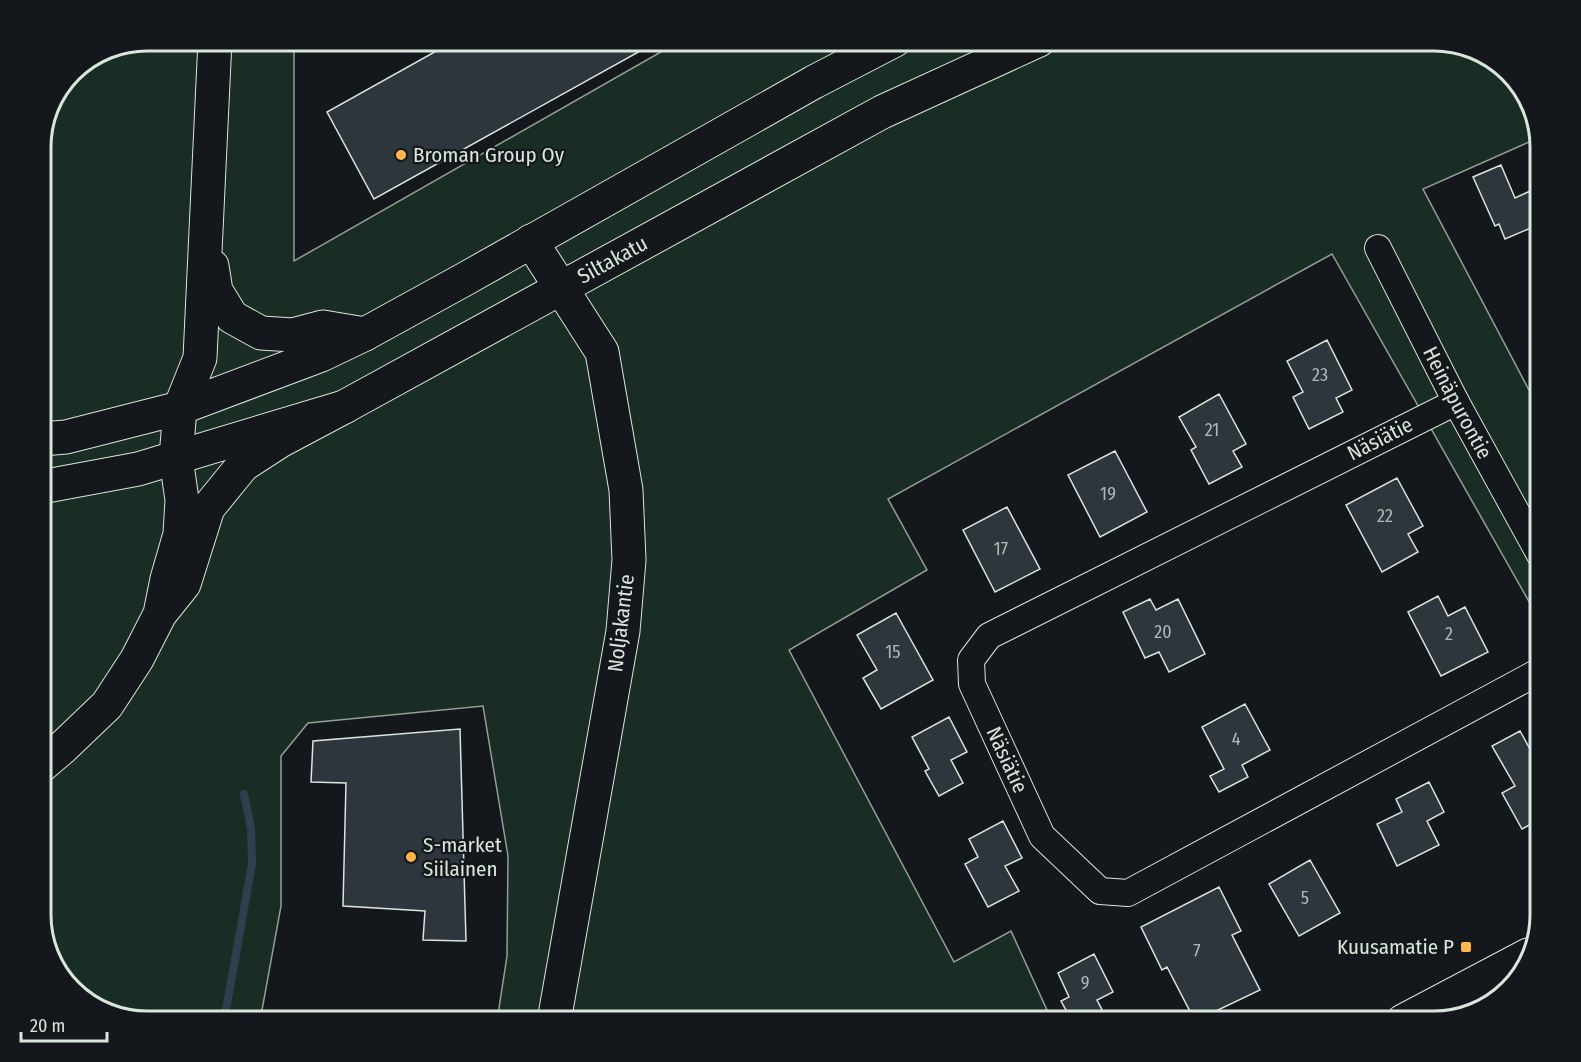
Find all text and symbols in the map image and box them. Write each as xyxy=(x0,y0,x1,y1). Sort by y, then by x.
place label: Broman Group Oy xyxy=(413,142,565,168)
marker: Broman Group Oy xyxy=(394,148,408,162)
street label: Siltakatu xyxy=(573,230,652,289)
street label: Heinäpurontie xyxy=(1417,342,1498,464)
house number: 23 xyxy=(1312,364,1328,386)
street label: Näsiätie xyxy=(1343,412,1417,466)
house number: 21 xyxy=(1205,419,1219,441)
house number: 19 xyxy=(1100,483,1116,505)
house number: 22 xyxy=(1377,505,1393,527)
house number: 17 xyxy=(994,538,1008,560)
street label: Noljakantie xyxy=(602,573,640,673)
house number: 20 xyxy=(1154,621,1172,643)
house number: 2 xyxy=(1445,623,1453,645)
house number: 15 xyxy=(885,641,901,663)
street label: Näsiätie xyxy=(981,723,1033,797)
house number: 4 xyxy=(1232,728,1241,750)
place label: S-market Siilainen xyxy=(423,832,502,882)
marker: S-market Siilainen xyxy=(404,850,418,864)
house number: 5 xyxy=(1301,887,1309,909)
place label: Kuusamatie P xyxy=(1337,934,1454,960)
house number: 7 xyxy=(1193,940,1201,962)
marker: Kuusamatie P xyxy=(1459,940,1473,954)
house number: 9 xyxy=(1081,972,1089,994)
scale bar xyxy=(21,1005,106,1043)
text: 20 m xyxy=(30,1015,65,1037)

